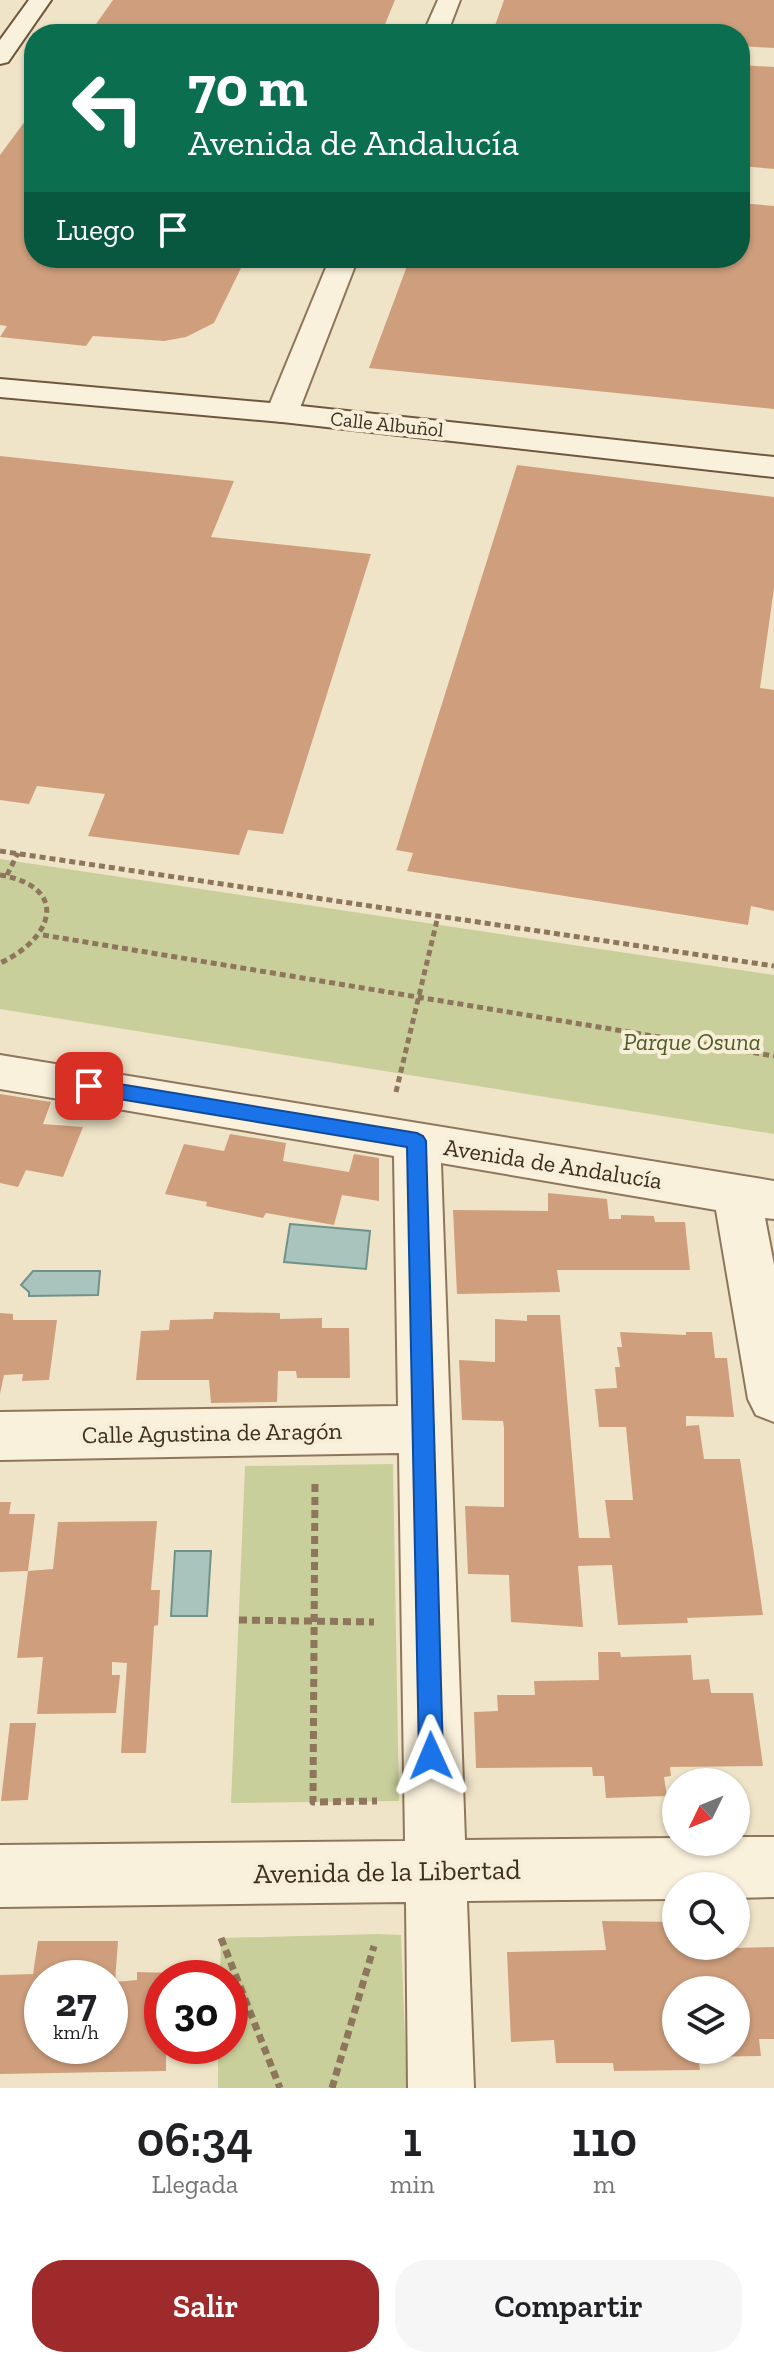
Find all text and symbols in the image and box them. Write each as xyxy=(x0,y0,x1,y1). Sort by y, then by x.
text: 70 m xyxy=(188,53,308,120)
icon: left xyxy=(56,56,160,160)
text: Avenida de Andalucía xyxy=(188,121,519,164)
icon: arrive xyxy=(151,208,195,252)
text: Luego xyxy=(56,212,135,248)
street label: Calle Albuñol xyxy=(329,406,445,442)
park label: Parque Osuna xyxy=(623,1027,761,1056)
pin xyxy=(55,1052,123,1120)
icon: arrive xyxy=(67,1064,111,1108)
street label: Avenida de Andalucía xyxy=(442,1132,665,1195)
street label: Calle Agustina de Aragón xyxy=(82,1416,343,1449)
position arrow xyxy=(389,1714,473,1798)
north arrow xyxy=(662,1768,750,1856)
map controls xyxy=(662,1768,750,2064)
street label: Avenida de la Libertad xyxy=(253,1853,521,1890)
button: search xyxy=(662,1872,750,1960)
speed limit sign: 30 xyxy=(144,1960,248,2064)
button: layers xyxy=(662,1976,750,2064)
text: 27 xyxy=(55,1978,97,2026)
text: km/h xyxy=(53,2020,99,2044)
text: 06:34 xyxy=(137,2111,253,2168)
text: 1 xyxy=(403,2111,422,2168)
text: 110 xyxy=(571,2111,637,2168)
text: Llegada xyxy=(151,2168,238,2200)
text: min xyxy=(390,2168,435,2200)
text: m xyxy=(593,2168,615,2200)
button: Salir xyxy=(32,2260,379,2352)
button: Compartir xyxy=(395,2260,742,2352)

